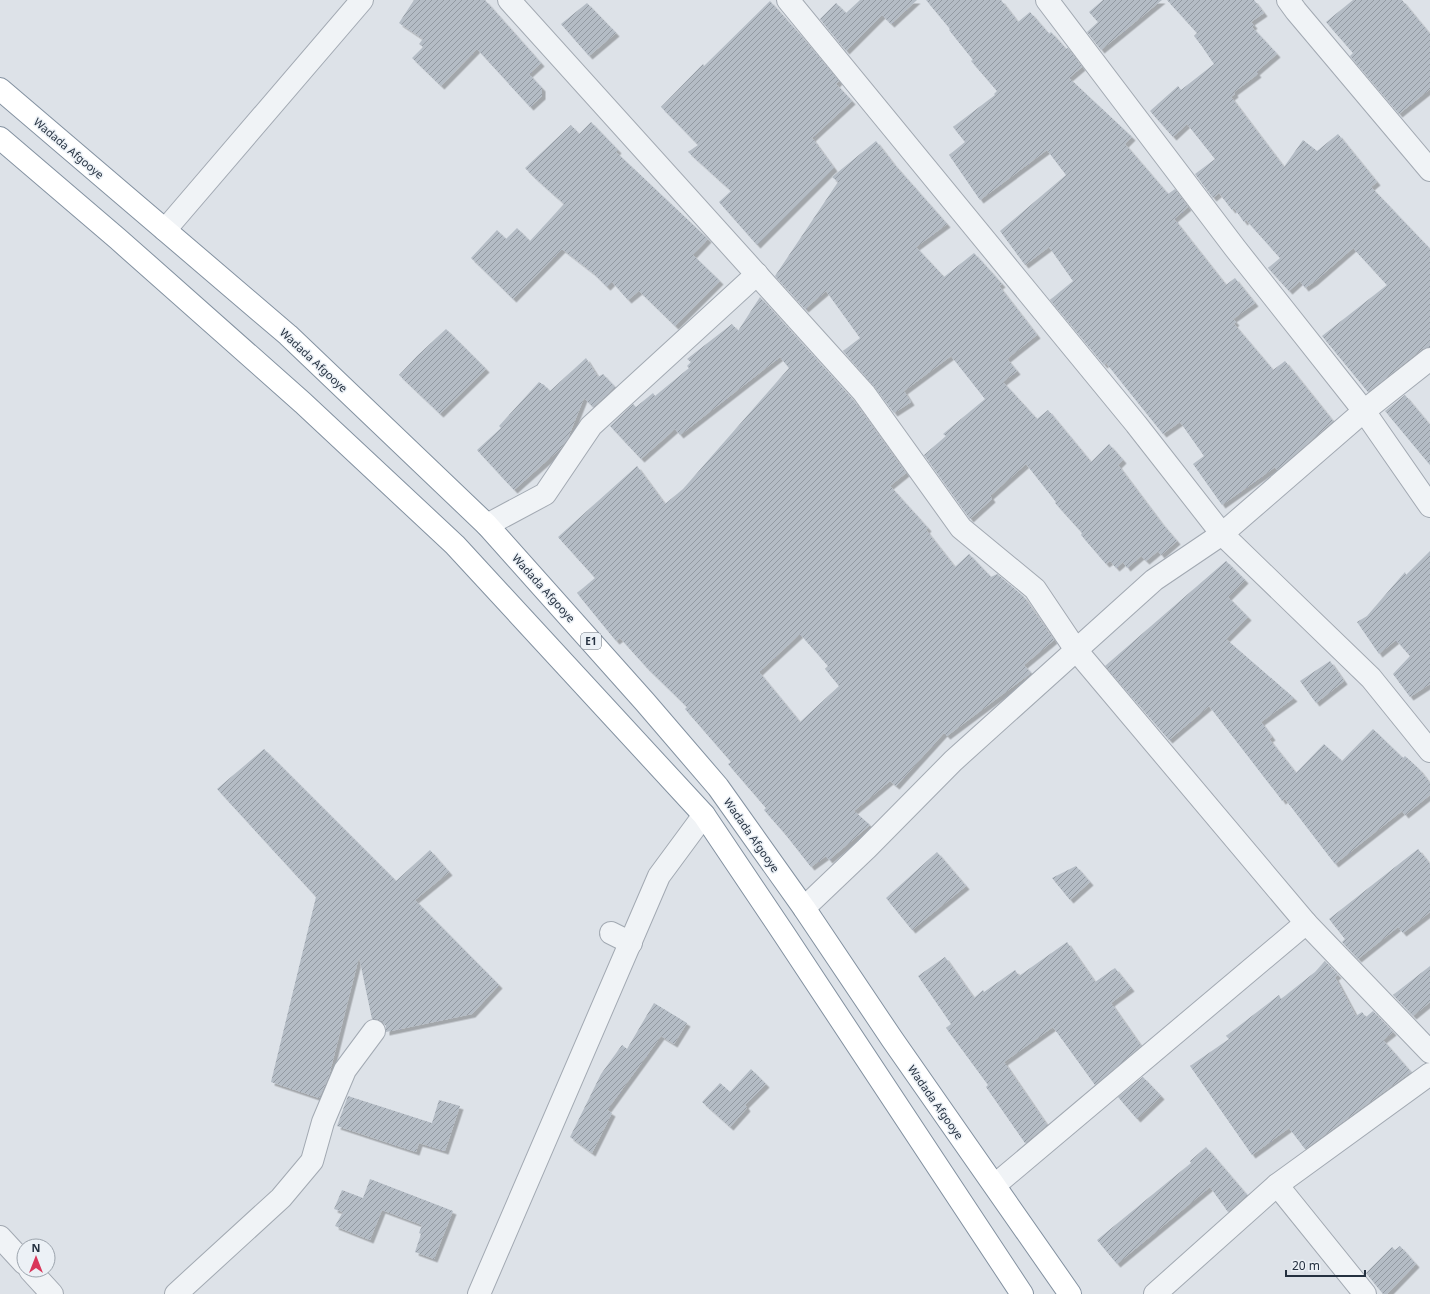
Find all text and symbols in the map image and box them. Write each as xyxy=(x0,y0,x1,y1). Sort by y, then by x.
street label: Wadada Afgooye xyxy=(31,114,107,182)
street label: Wadada Afgooye xyxy=(277,325,351,395)
street label: Wadada Afgooye xyxy=(509,551,579,625)
road number: E1 xyxy=(581,633,601,649)
street label: Wadada Afgooye xyxy=(721,795,783,875)
street label: Wadada Afgooye xyxy=(905,1062,967,1142)
north arrow xyxy=(16,1238,56,1278)
text: N xyxy=(32,1240,40,1255)
scale bar xyxy=(1286,1252,1365,1278)
text: 20 m xyxy=(1292,1257,1320,1274)

